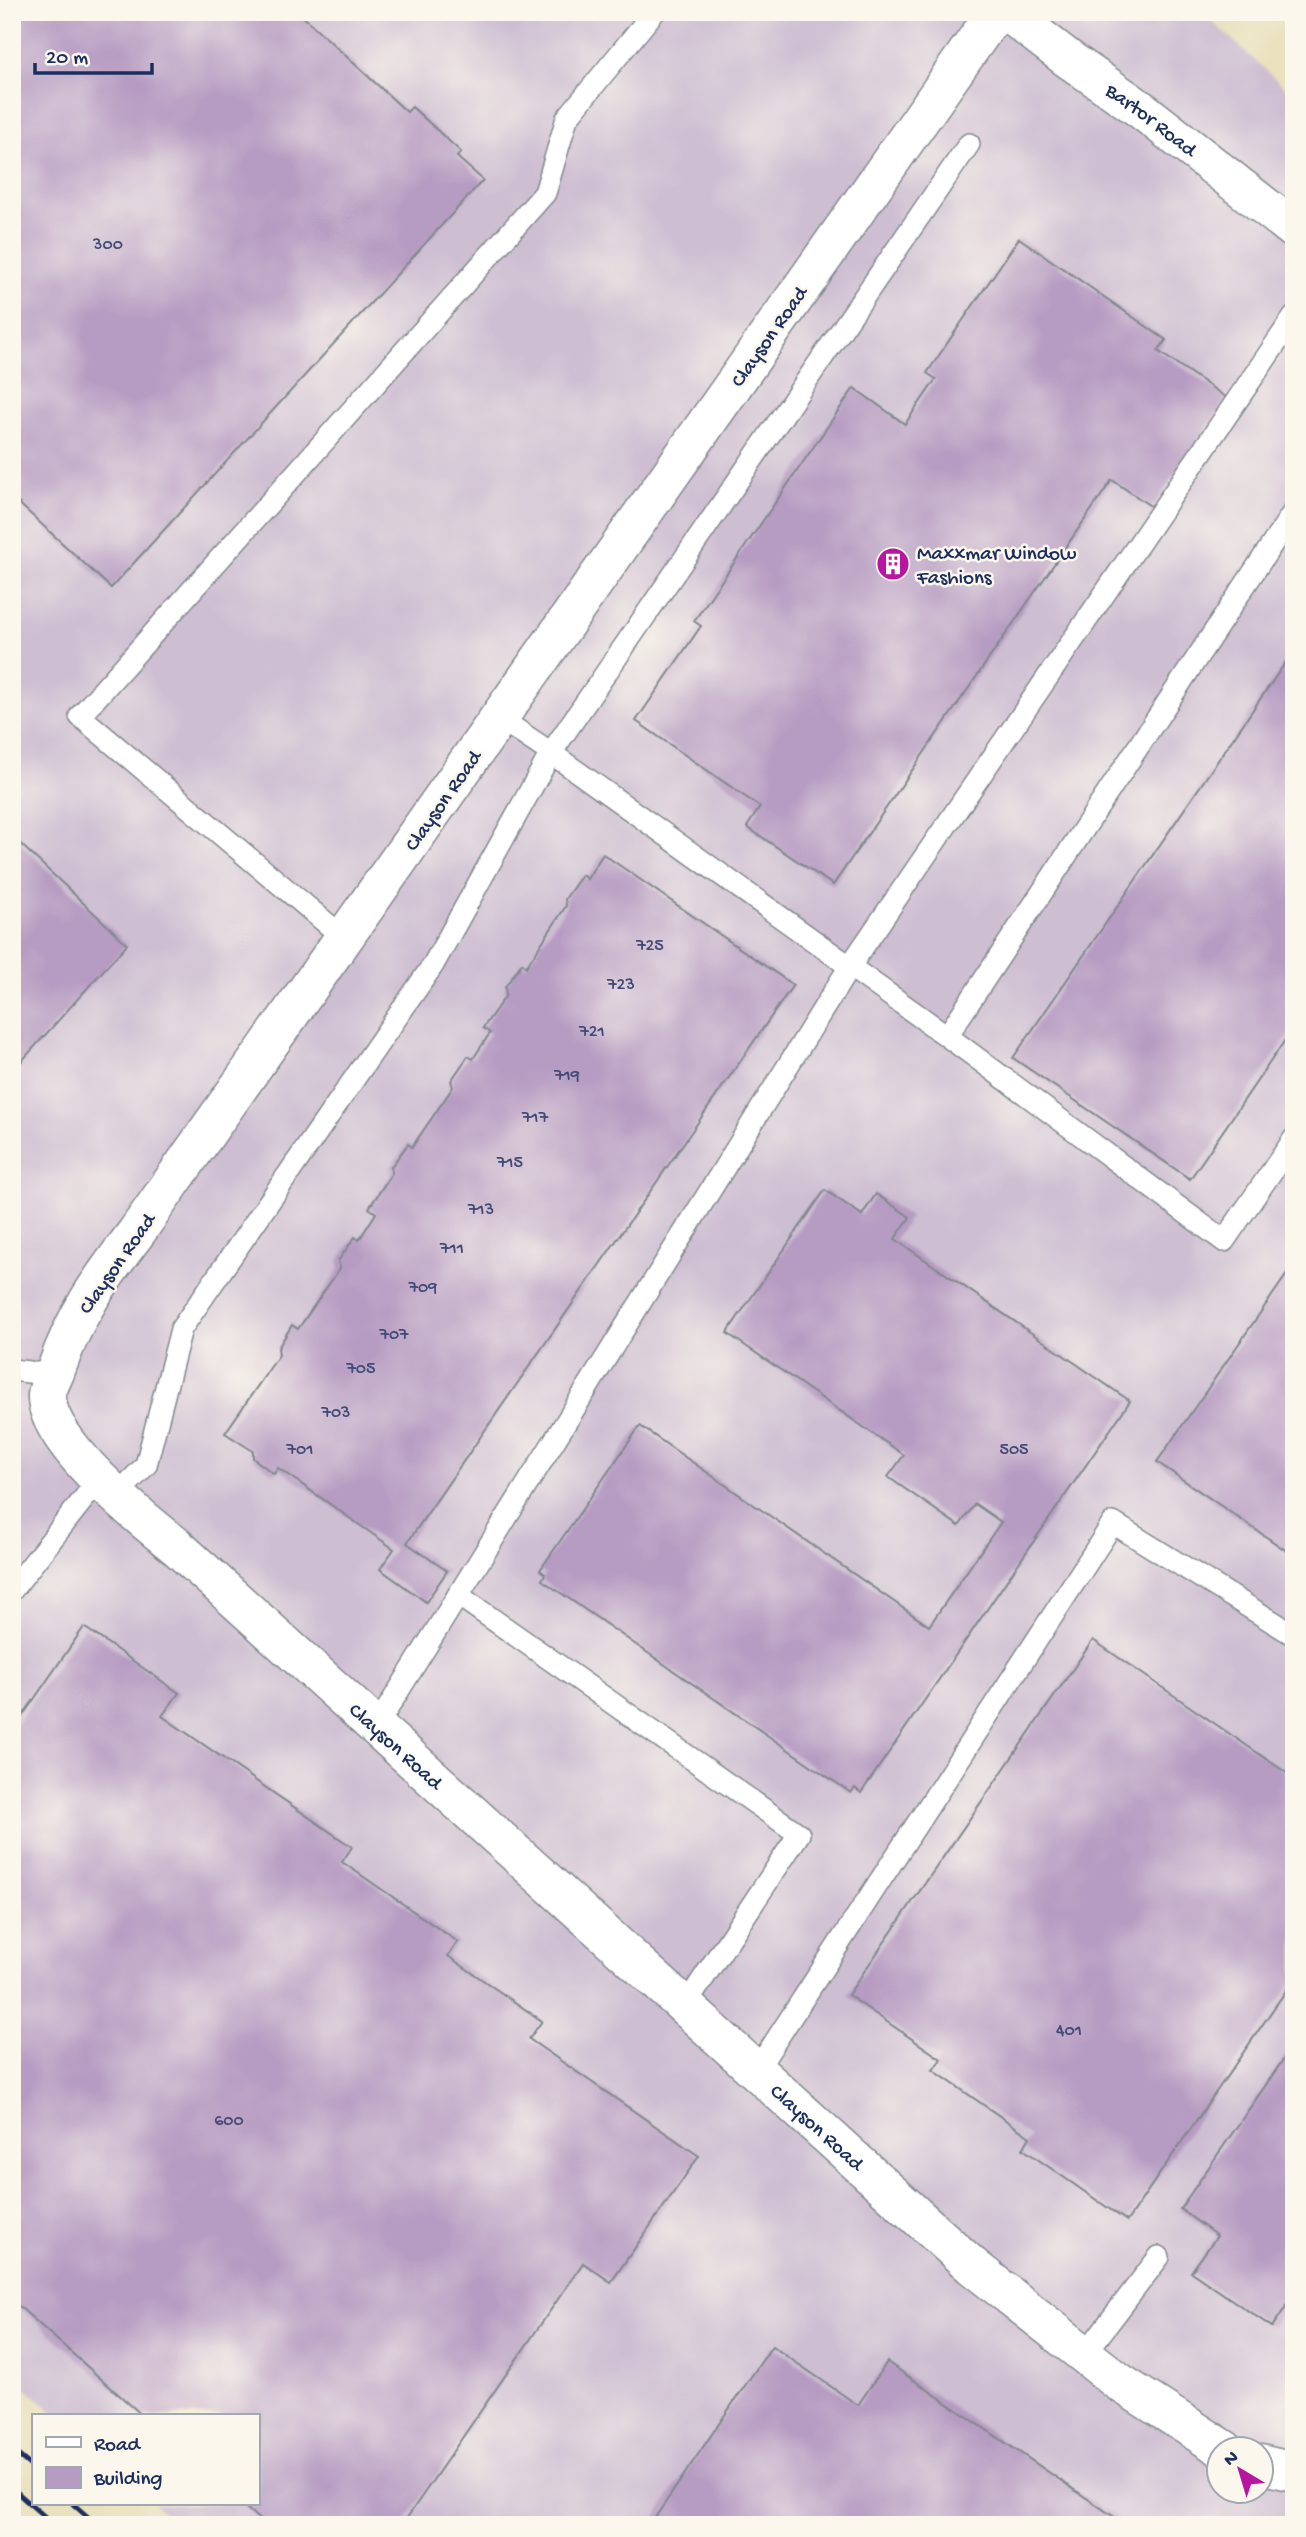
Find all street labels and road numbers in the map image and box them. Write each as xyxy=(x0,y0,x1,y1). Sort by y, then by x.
street label: Bartor Road xyxy=(1098,79,1202,165)
street label: Clayson Road xyxy=(727,281,816,393)
street label: Clayson Road xyxy=(401,745,490,857)
street label: Clayson Road xyxy=(75,1208,164,1320)
street label: Clayson Road xyxy=(342,1699,447,1798)
street label: Clayson Road xyxy=(763,2080,869,2179)

